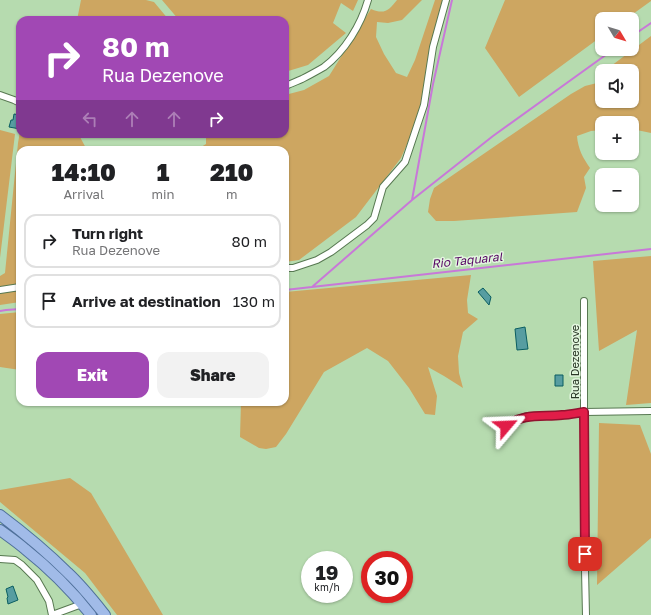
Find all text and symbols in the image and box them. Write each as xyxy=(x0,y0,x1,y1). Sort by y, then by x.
north arrow xyxy=(595,12,639,56)
map controls xyxy=(595,12,639,212)
text: 80 m xyxy=(102,30,170,63)
icon: right xyxy=(36,32,88,84)
text: Rua Dezenove xyxy=(102,64,224,86)
button: sound xyxy=(595,64,639,108)
icon: left xyxy=(79,108,101,130)
icon: ahead xyxy=(121,108,143,130)
icon: ahead xyxy=(163,108,185,130)
icon: right xyxy=(205,108,227,130)
button: + xyxy=(595,116,639,160)
text: 14:10 xyxy=(52,157,116,186)
text: 1 xyxy=(157,157,169,186)
text: 210 xyxy=(210,157,253,186)
button: − xyxy=(595,168,639,212)
text: Arrival xyxy=(63,186,104,202)
text: min xyxy=(151,186,174,202)
text: m xyxy=(226,186,237,202)
text: Turn right xyxy=(72,224,143,242)
icon: right xyxy=(38,230,60,252)
text: 80 m xyxy=(232,232,267,250)
text: Rua Dezenove xyxy=(72,242,160,258)
water label: Rio Taquaral xyxy=(431,249,504,271)
icon: arrive xyxy=(38,290,60,312)
text: Arrive at destination xyxy=(72,292,221,310)
text: 130 m xyxy=(233,292,275,310)
street label: Rua Dezenove xyxy=(568,325,581,399)
button: Exit xyxy=(36,352,149,398)
button: Share xyxy=(157,352,269,398)
position arrow xyxy=(485,405,527,447)
pin xyxy=(568,537,602,571)
icon: arrive xyxy=(574,543,596,565)
speed limit sign: 30 xyxy=(361,551,413,603)
text: 19 xyxy=(315,560,338,584)
text: km/h xyxy=(314,581,340,593)

